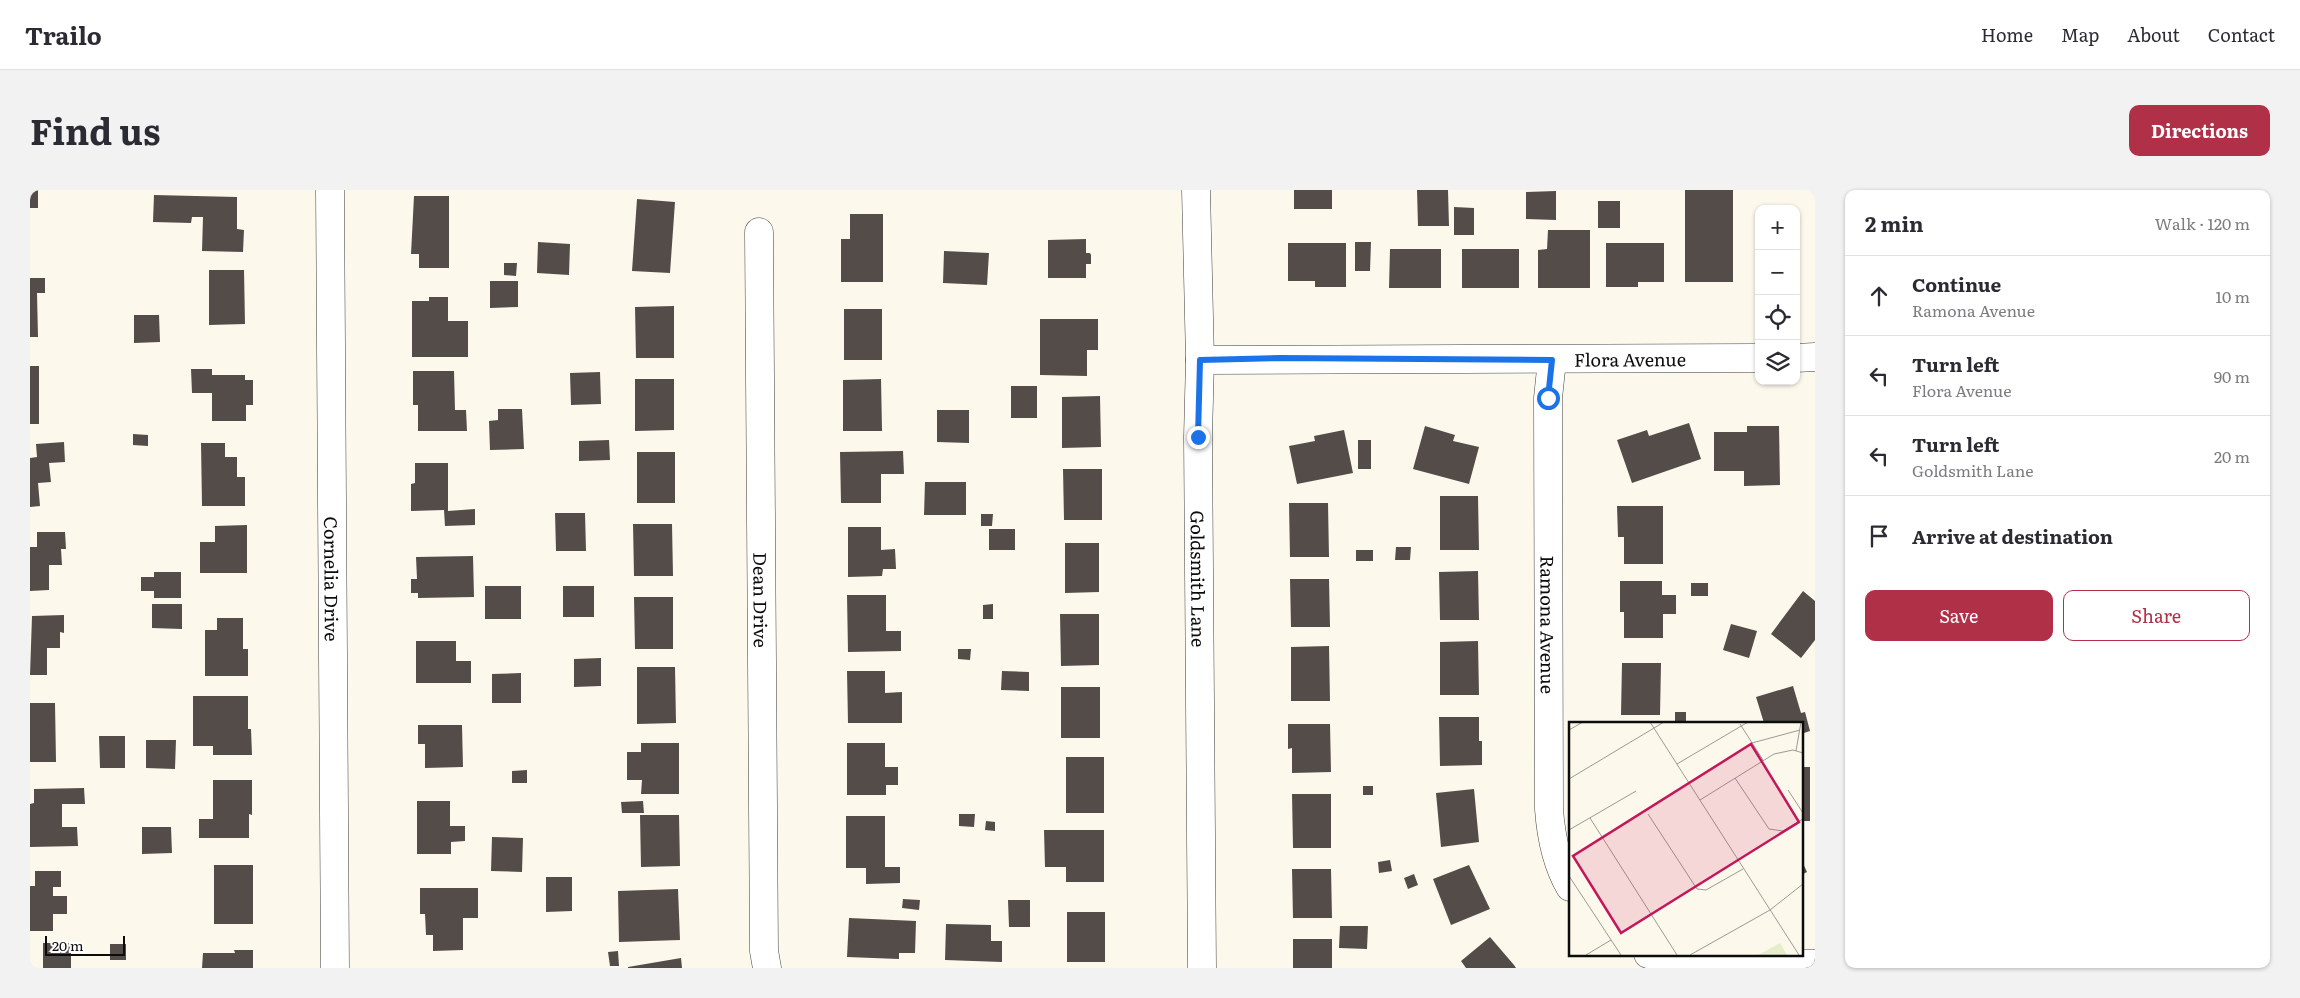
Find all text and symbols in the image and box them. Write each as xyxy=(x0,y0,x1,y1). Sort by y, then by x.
text: Trailo xyxy=(25,17,102,52)
text: Home xyxy=(1981,21,2033,48)
text: Map xyxy=(2061,21,2099,48)
text: About xyxy=(2127,21,2180,48)
text: Contact xyxy=(2208,21,2275,48)
text: Find us xyxy=(30,104,160,156)
button: Directions xyxy=(2129,105,2270,156)
map controls xyxy=(1755,205,1800,385)
button: + xyxy=(1755,205,1800,250)
text: 2 min xyxy=(1865,207,1924,238)
text: Walk · 120 m xyxy=(2155,211,2250,235)
button: − xyxy=(1755,250,1800,295)
text: Continue xyxy=(1912,270,2001,298)
icon: ahead xyxy=(1865,282,1893,310)
text: 10 m xyxy=(2216,284,2250,308)
button: locate xyxy=(1755,295,1800,340)
text: Ramona Avenue xyxy=(1912,298,2035,322)
button: layers xyxy=(1755,340,1800,385)
street label: Flora Avenue xyxy=(1574,345,1686,372)
text: Turn left xyxy=(1912,350,1999,378)
icon: left xyxy=(1865,362,1893,390)
text: 90 m xyxy=(2214,364,2250,388)
text: Flora Avenue xyxy=(1912,378,2012,402)
route start xyxy=(1537,387,1560,410)
route end xyxy=(1187,426,1210,449)
text: Turn left xyxy=(1912,430,1999,458)
icon: left xyxy=(1865,442,1893,470)
text: 20 m xyxy=(2214,444,2250,468)
text: Goldsmith Lane xyxy=(1912,458,2033,482)
street label: Goldsmith Lane xyxy=(1185,510,1213,647)
street label: Cornelia Drive xyxy=(319,516,346,642)
icon: arrive xyxy=(1865,522,1893,550)
text: Arrive at destination xyxy=(1912,522,2113,550)
street label: Dean Drive xyxy=(748,552,775,648)
street label: Ramona Avenue xyxy=(1535,555,1562,694)
button: Save xyxy=(1865,590,2053,641)
button: Share xyxy=(2063,590,2250,641)
inset map xyxy=(1569,722,1802,956)
scale bar xyxy=(45,933,125,956)
text: 20 m xyxy=(52,935,84,955)

